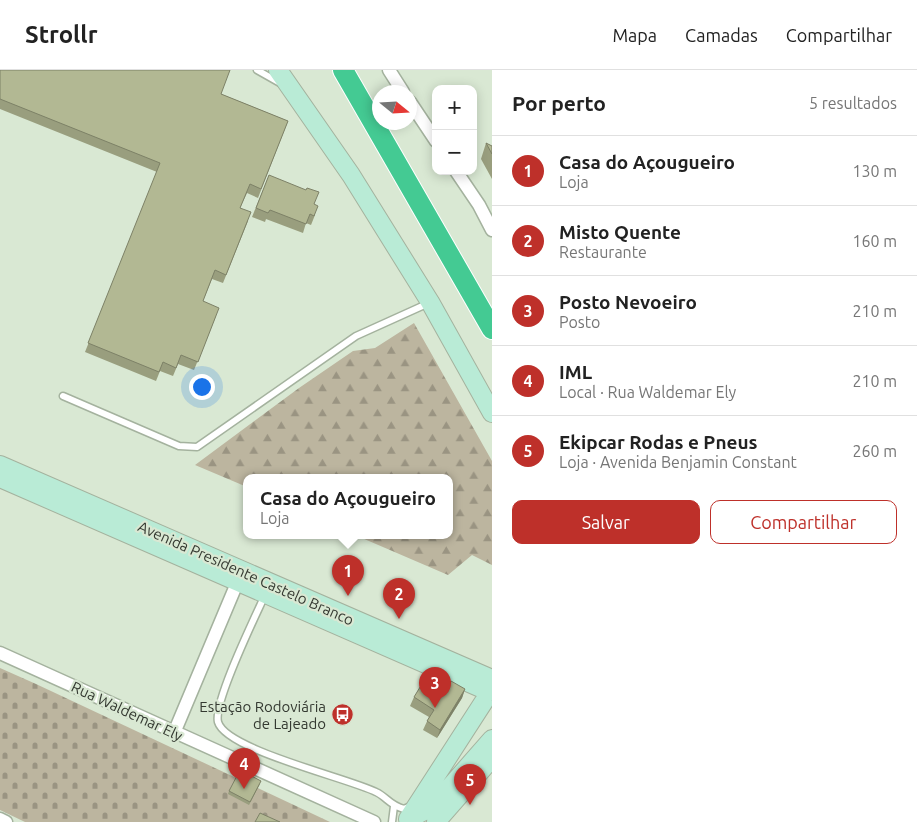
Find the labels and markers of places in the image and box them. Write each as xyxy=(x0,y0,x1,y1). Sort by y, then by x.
pin: 1 xyxy=(332,555,364,596)
pin: 2 xyxy=(383,578,415,619)
pin: 3 xyxy=(419,667,451,708)
place label: Estação Rodoviária de Lajeado xyxy=(199,698,326,732)
bus stop icon: Estação Rodoviária de Lajeado xyxy=(330,703,354,727)
pin: 4 xyxy=(228,748,260,789)
pin: 5 xyxy=(454,764,486,805)

